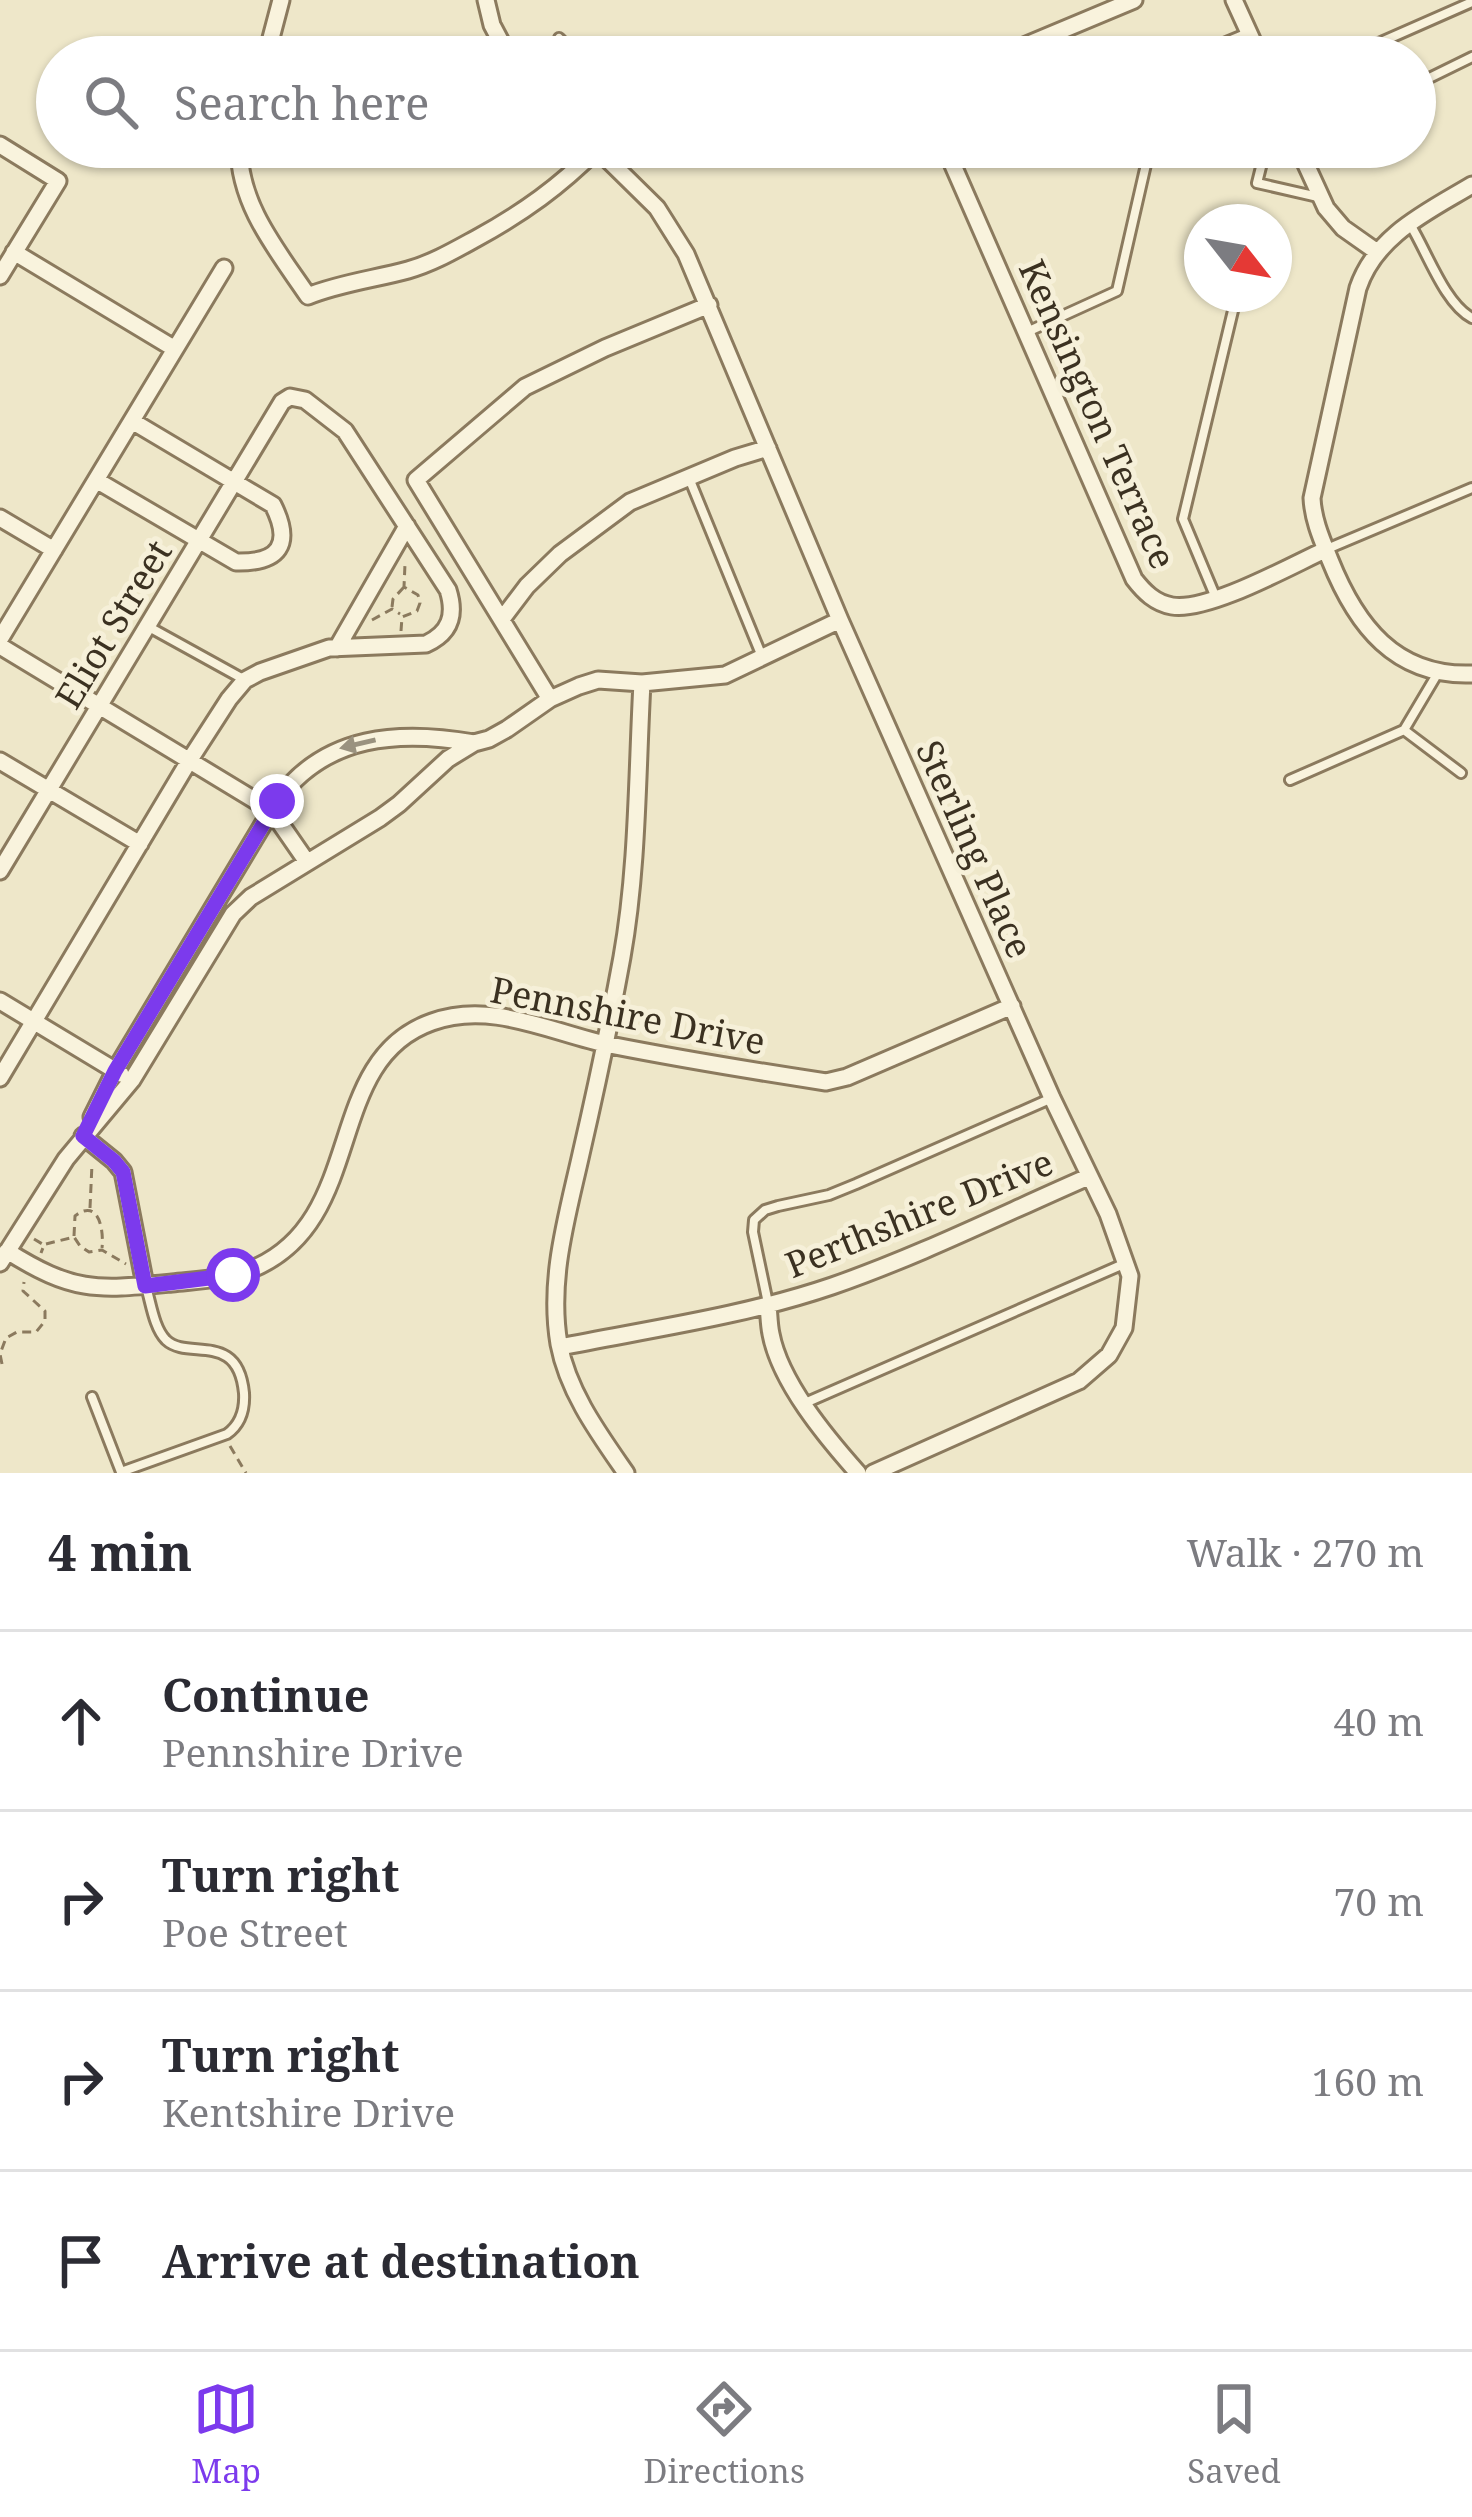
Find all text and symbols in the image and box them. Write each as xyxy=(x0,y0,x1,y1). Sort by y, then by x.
search box xyxy=(36,36,1436,168)
icon: search xyxy=(78,69,144,135)
text: Search here xyxy=(174,72,429,133)
north arrow xyxy=(1184,204,1292,312)
street label: Kensington Terrace xyxy=(1008,252,1188,576)
street label: Eliot Street xyxy=(44,531,182,717)
street label: Sterling Place xyxy=(905,732,1045,966)
one-way arrow xyxy=(339,736,377,755)
route end xyxy=(250,774,304,828)
street label: Pennshire Drive xyxy=(487,964,769,1066)
street label: Perthshire Drive xyxy=(778,1137,1060,1289)
route start xyxy=(206,1248,260,1302)
text: 4 min xyxy=(48,1516,192,1586)
text: Walk · 270 m xyxy=(1187,1525,1424,1578)
text: Continue xyxy=(162,1664,370,1725)
icon: ahead xyxy=(48,1688,114,1754)
text: 40 m xyxy=(1333,1694,1424,1747)
text: Pennshire Drive xyxy=(162,1725,464,1778)
text: Turn right xyxy=(162,1844,399,1905)
icon: right xyxy=(48,1868,114,1934)
text: 70 m xyxy=(1333,1874,1424,1927)
text: Poe Street xyxy=(162,1905,348,1958)
text: Turn right xyxy=(162,2024,399,2085)
icon: right xyxy=(48,2048,114,2114)
text: 160 m xyxy=(1312,2054,1424,2107)
text: Kentshire Drive xyxy=(162,2085,455,2138)
icon: arrive xyxy=(48,2228,114,2294)
text: Arrive at destination xyxy=(162,2230,640,2291)
tab: Map xyxy=(191,2376,261,2493)
tab: Directions xyxy=(643,2376,805,2493)
tab: Saved xyxy=(1187,2376,1281,2493)

